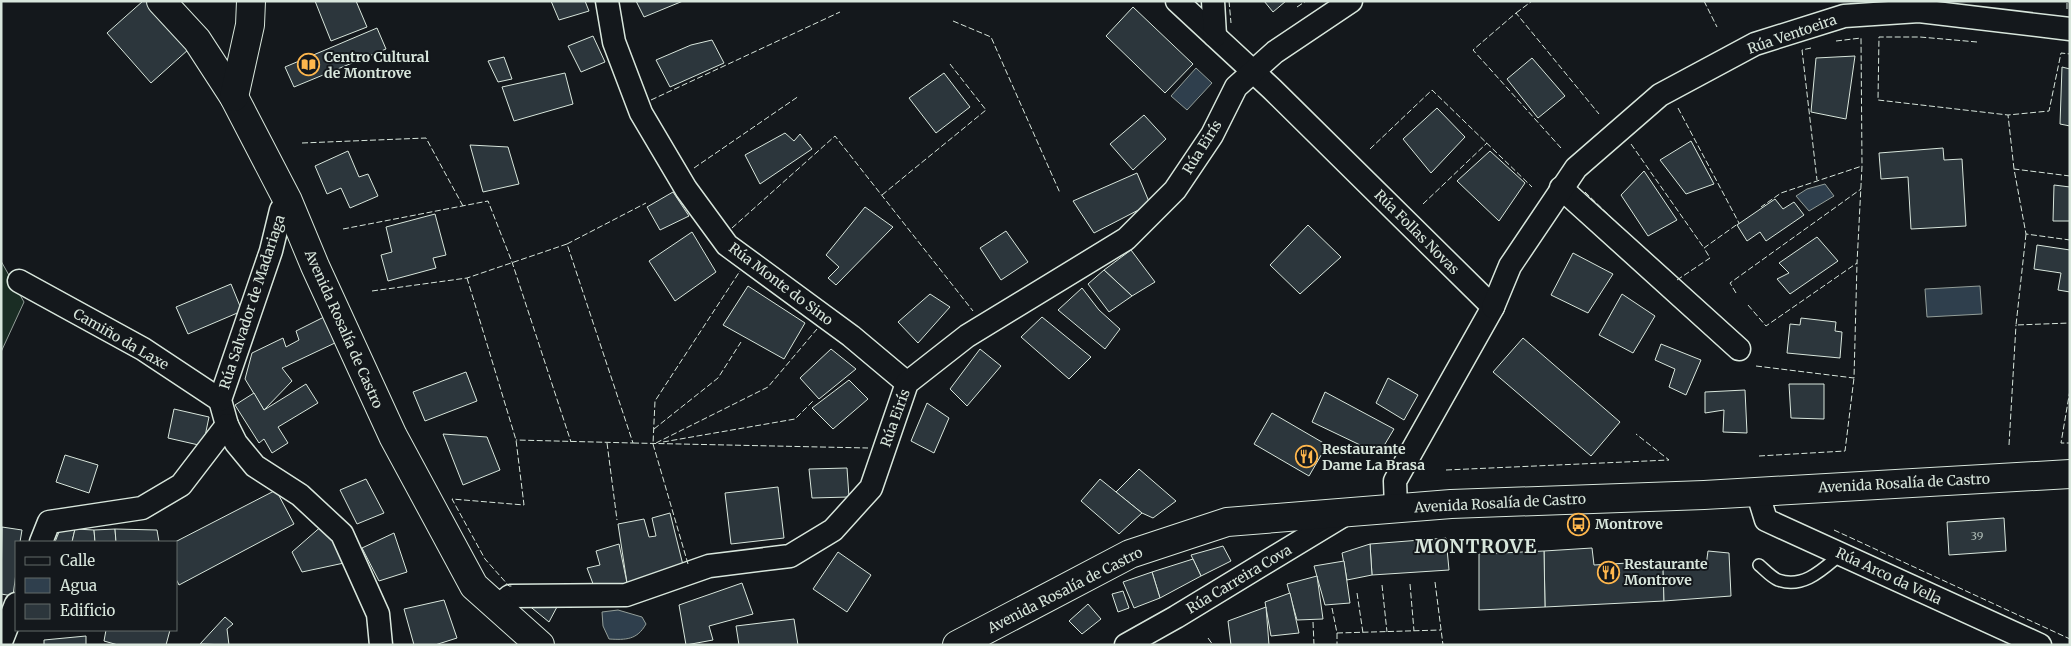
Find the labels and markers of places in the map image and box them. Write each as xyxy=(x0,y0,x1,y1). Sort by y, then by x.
place label: Centro Cultural de Montrove xyxy=(324,48,430,82)
library icon: Centro Cultural de Montrove xyxy=(296,53,320,77)
place label: Restaurante Dame La Brasa xyxy=(1322,440,1425,474)
restaurant icon: Restaurante Dame La Brasa xyxy=(1294,445,1318,469)
bus stop icon: Montrove xyxy=(1567,512,1591,536)
place label: Montrove xyxy=(1595,515,1663,533)
place label: Restaurante Montrove xyxy=(1624,555,1708,589)
restaurant icon: Restaurante Montrove xyxy=(1596,560,1620,584)

